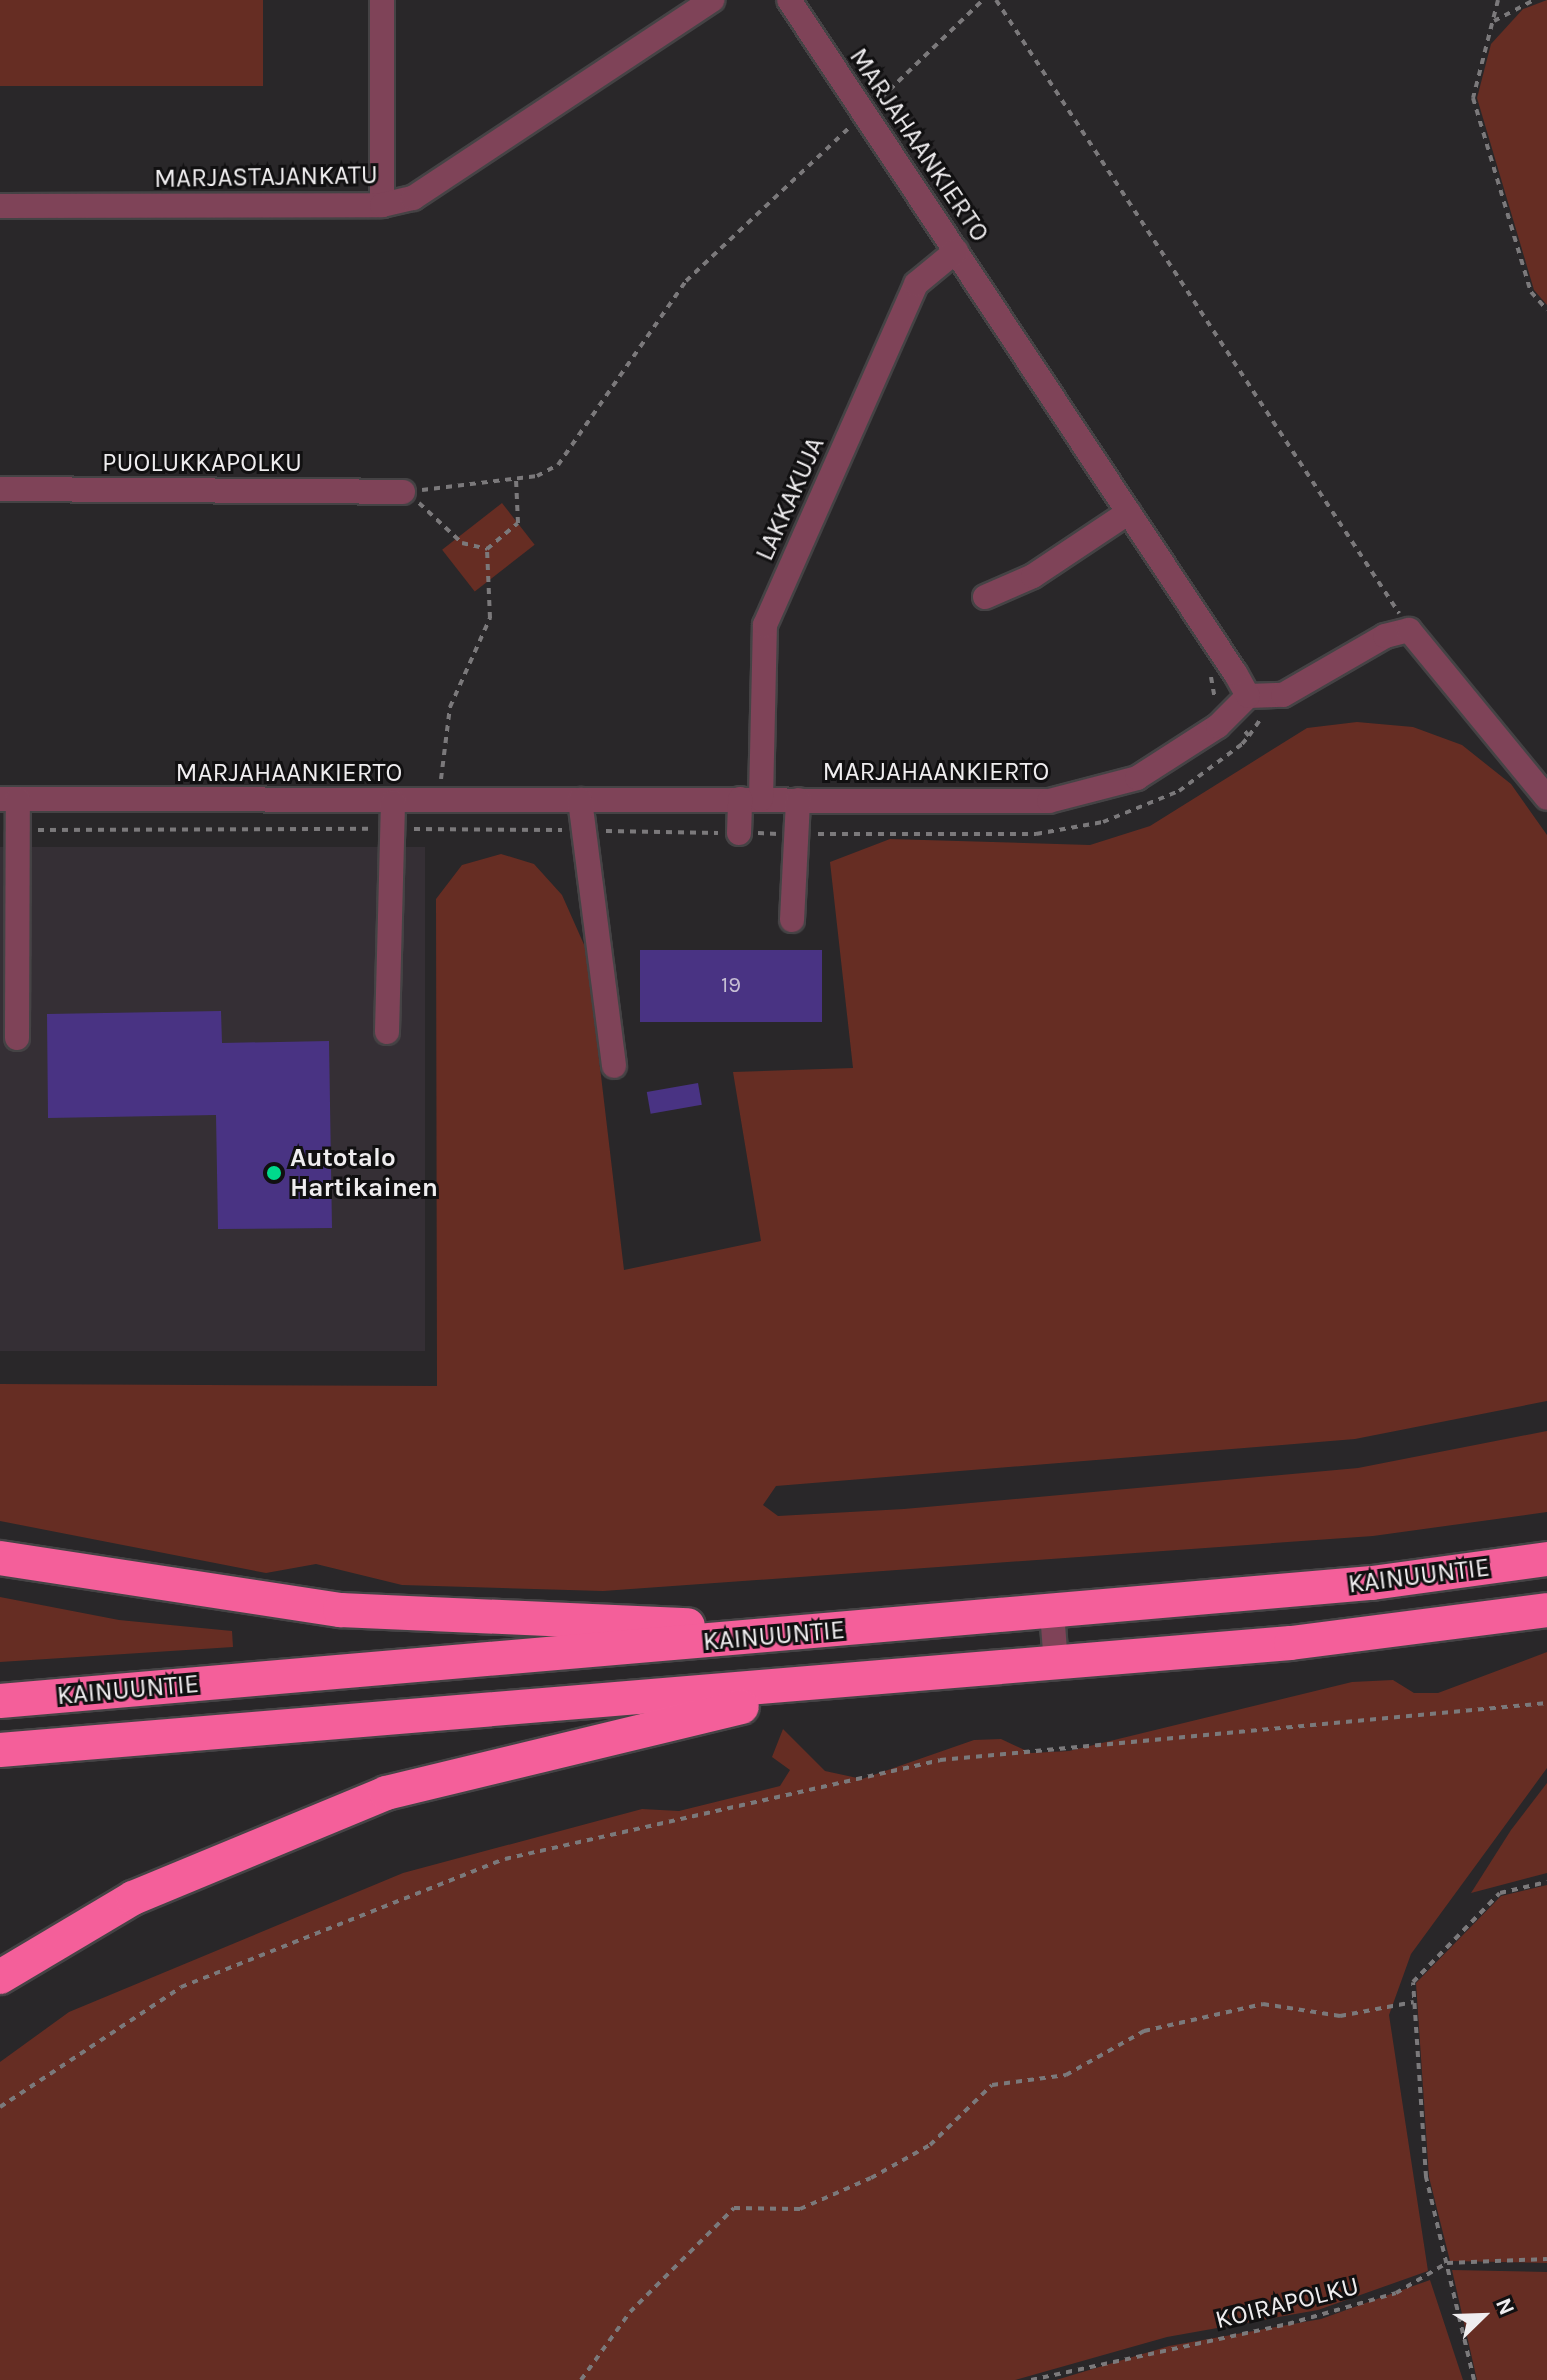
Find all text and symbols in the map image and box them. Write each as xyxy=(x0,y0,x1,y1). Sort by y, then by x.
street label: MARJAHAANKIERTO xyxy=(843,42,995,248)
street label: MARJASTAJANKATU xyxy=(154,159,378,195)
street label: LAKKAKUJA xyxy=(749,432,831,566)
street label: PUOLUKKAPOLKU xyxy=(102,447,302,479)
street label: MARJAHAANKIERTO xyxy=(823,756,1049,788)
street label: MARJAHAANKIERTO xyxy=(176,757,402,789)
house number: 19 xyxy=(721,973,741,999)
place label: Autotalo Hartikainen xyxy=(290,1142,438,1204)
marker: Autotalo Hartikainen xyxy=(265,1164,283,1182)
street label: KAINUUNTIE xyxy=(1346,1552,1492,1600)
street label: KAINUUNTIE xyxy=(702,1614,846,1658)
street label: KAINUUNTIE xyxy=(56,1668,200,1712)
street label: KOIRAPOLKU xyxy=(1212,2270,1362,2336)
north arrow xyxy=(1443,2276,1523,2356)
text: N xyxy=(1490,2294,1520,2319)

